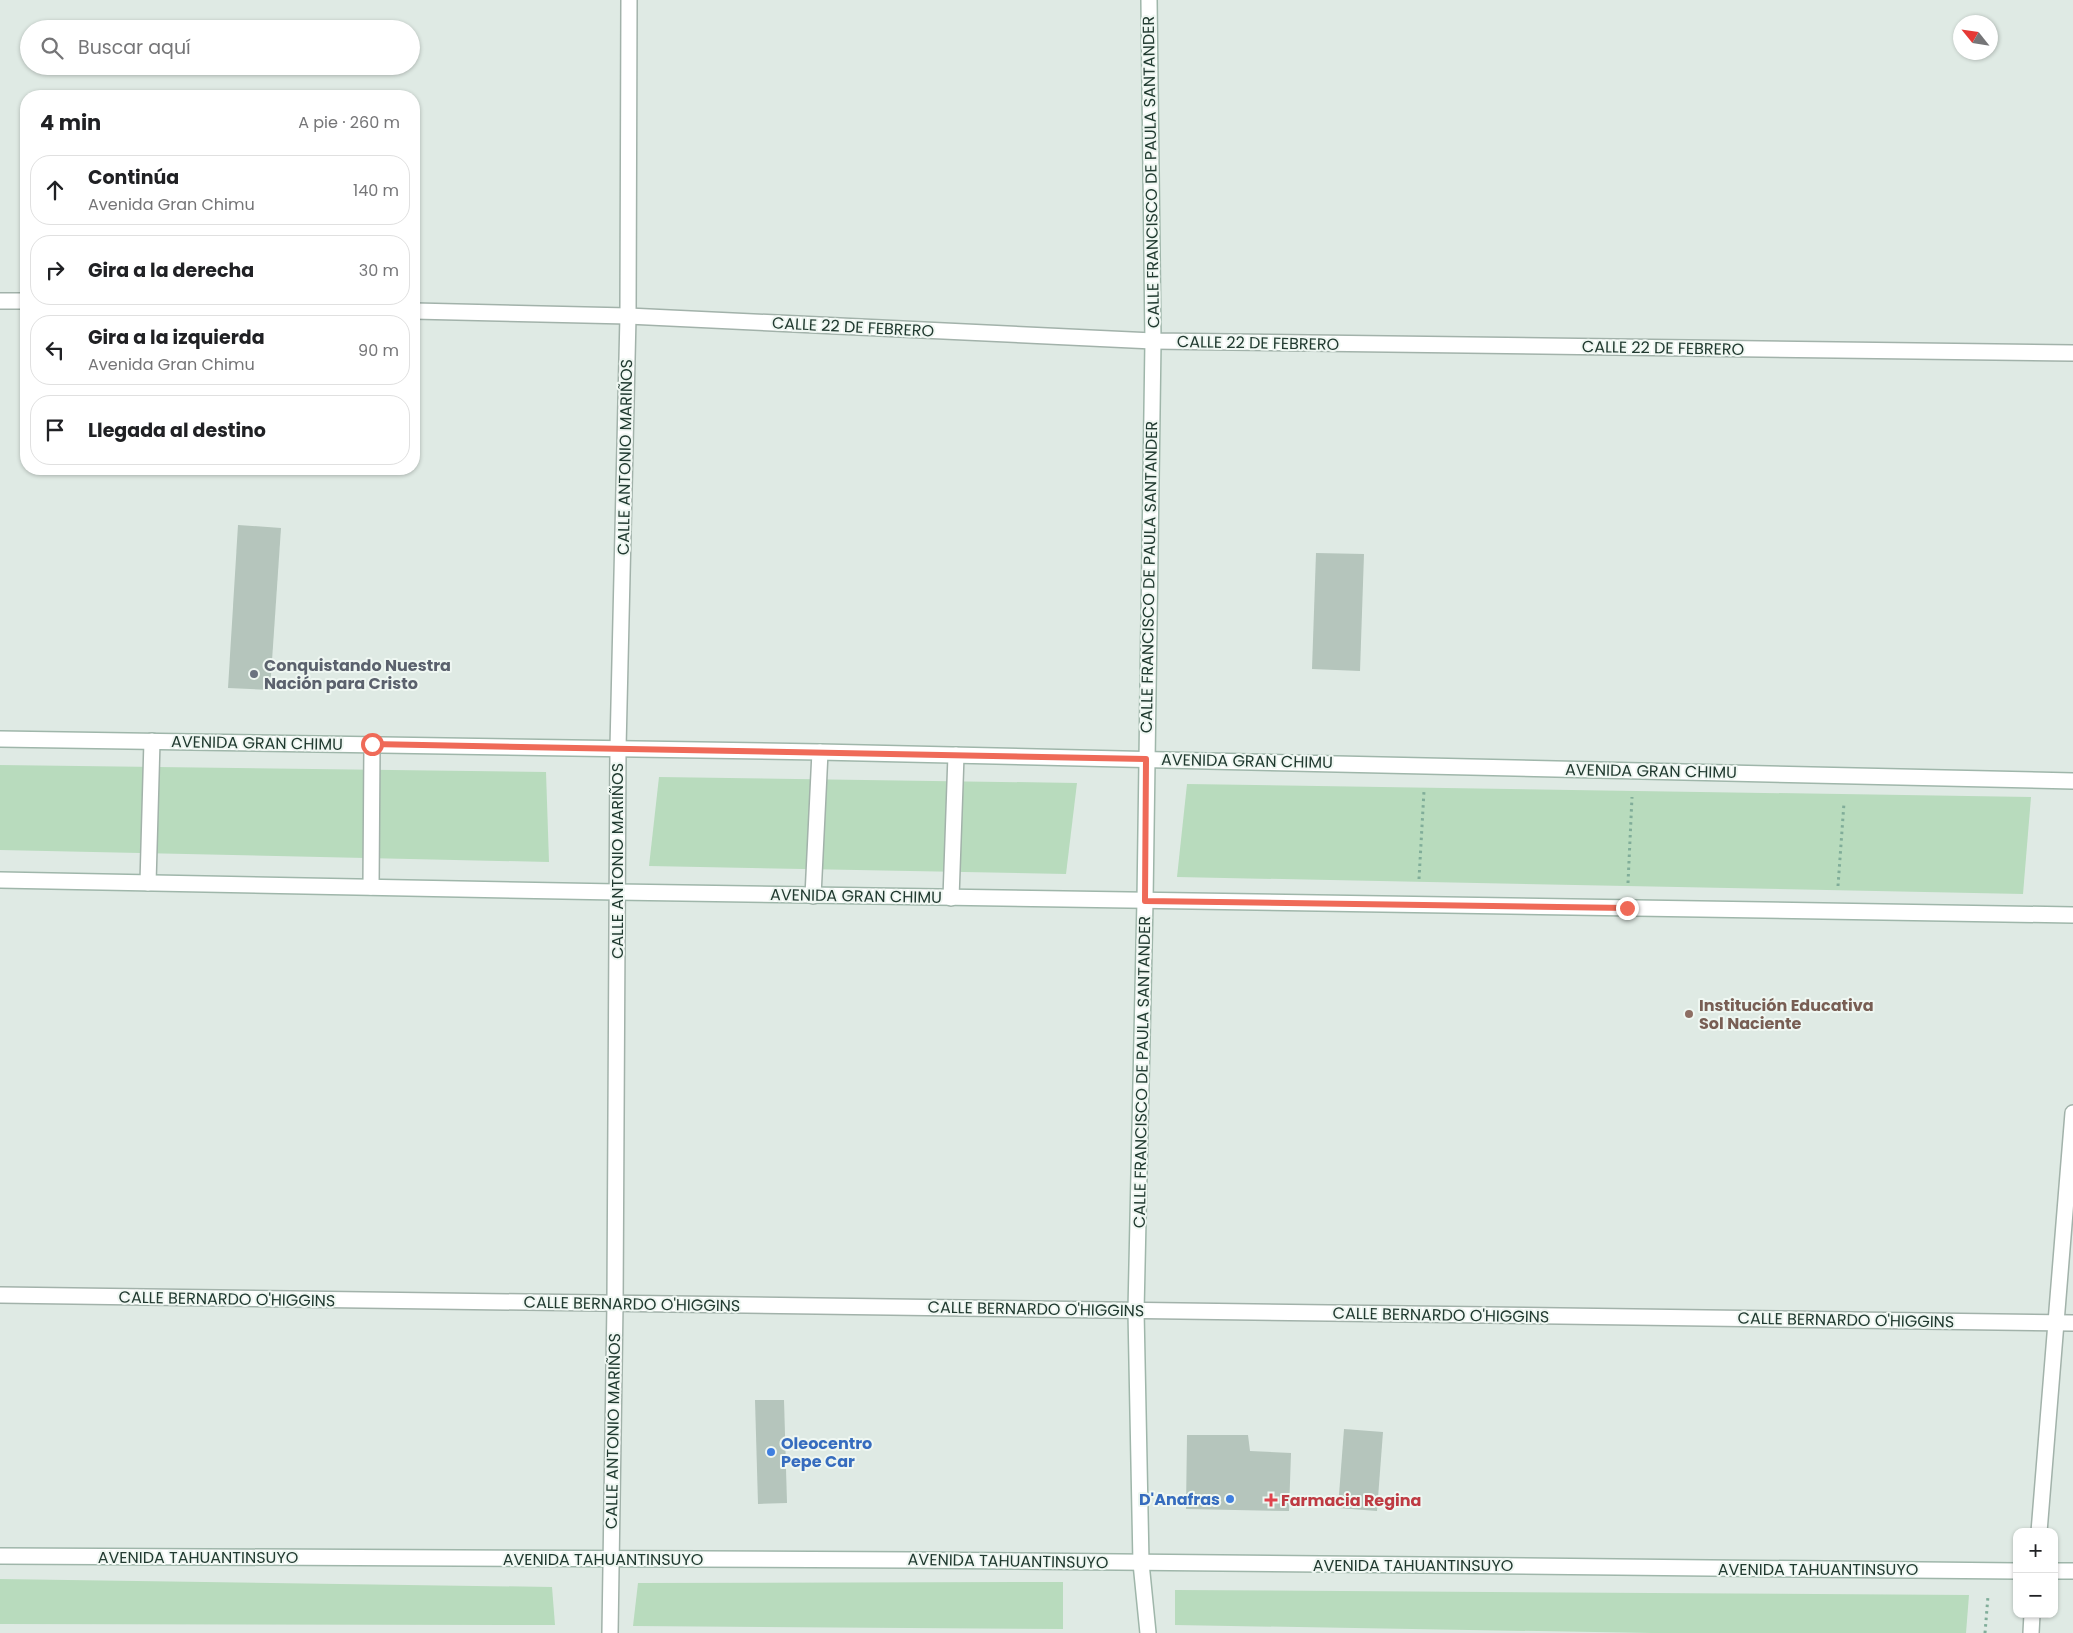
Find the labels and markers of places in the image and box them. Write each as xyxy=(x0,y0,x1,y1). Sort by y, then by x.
place label: Conquistando Nuestra Nación para Cristo xyxy=(264,654,451,695)
marker: Conquistando Nuestra Nación para Cristo xyxy=(248,668,260,680)
place label: Institución Educativa Sol Naciente xyxy=(1699,994,1874,1035)
marker: Institución Educativa Sol Naciente xyxy=(1683,1008,1695,1020)
place label: Oleocentro Pepe Car xyxy=(781,1432,872,1473)
marker: Oleocentro Pepe Car xyxy=(765,1446,777,1458)
place label: D'Anafras xyxy=(1139,1488,1220,1511)
place label: Farmacia Regina xyxy=(1281,1489,1421,1512)
marker: D'Anafras xyxy=(1224,1493,1236,1505)
marker: Farmacia Regina xyxy=(1265,1494,1277,1506)

